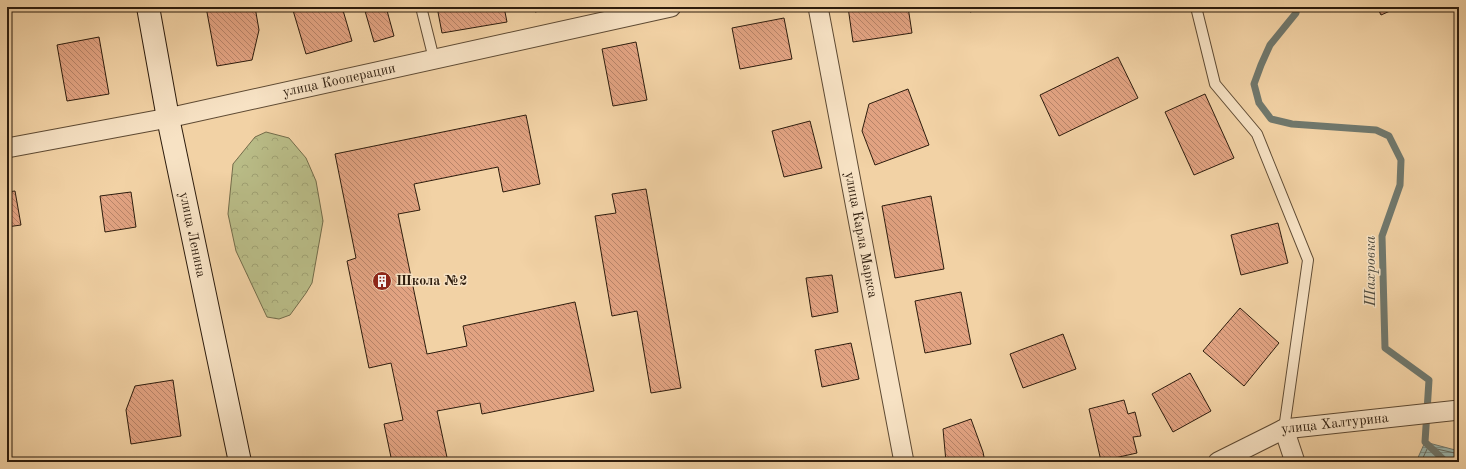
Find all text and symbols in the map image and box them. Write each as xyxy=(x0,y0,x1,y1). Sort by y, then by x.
street label: улица Кооперации xyxy=(281,61,397,99)
street label: улица Карла Маркса xyxy=(842,171,880,299)
street label: улица Ленина xyxy=(177,191,208,279)
water label: Шахровка xyxy=(1364,236,1379,307)
building icon: Школа №2 xyxy=(371,270,393,292)
place label: Школа №2 xyxy=(396,274,467,288)
street label: улица Халтурина xyxy=(1281,411,1389,436)

